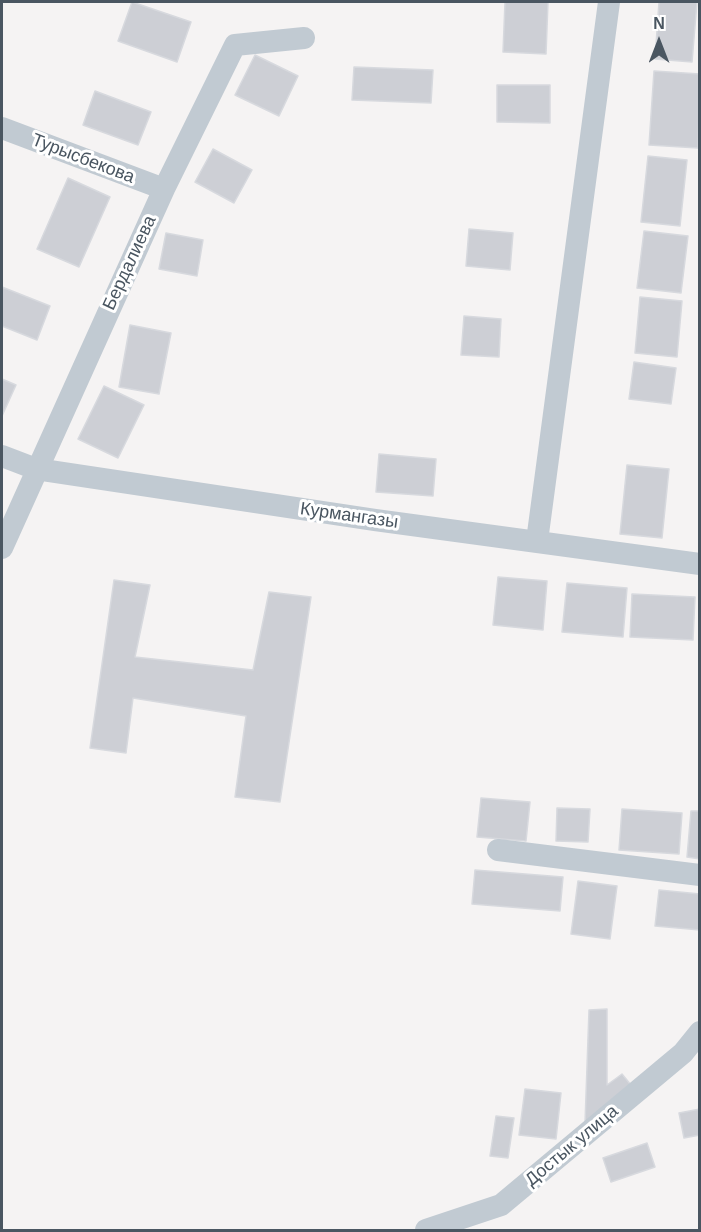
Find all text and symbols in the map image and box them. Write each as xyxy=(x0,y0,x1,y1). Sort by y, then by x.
north arrow xyxy=(629,12,689,72)
text: N xyxy=(653,15,665,32)
street label: Турысбекова xyxy=(29,130,137,188)
street label: Бердалиева xyxy=(99,212,161,314)
street label: Курмангазы xyxy=(299,498,399,534)
street label: Достык улица xyxy=(521,1101,623,1191)

